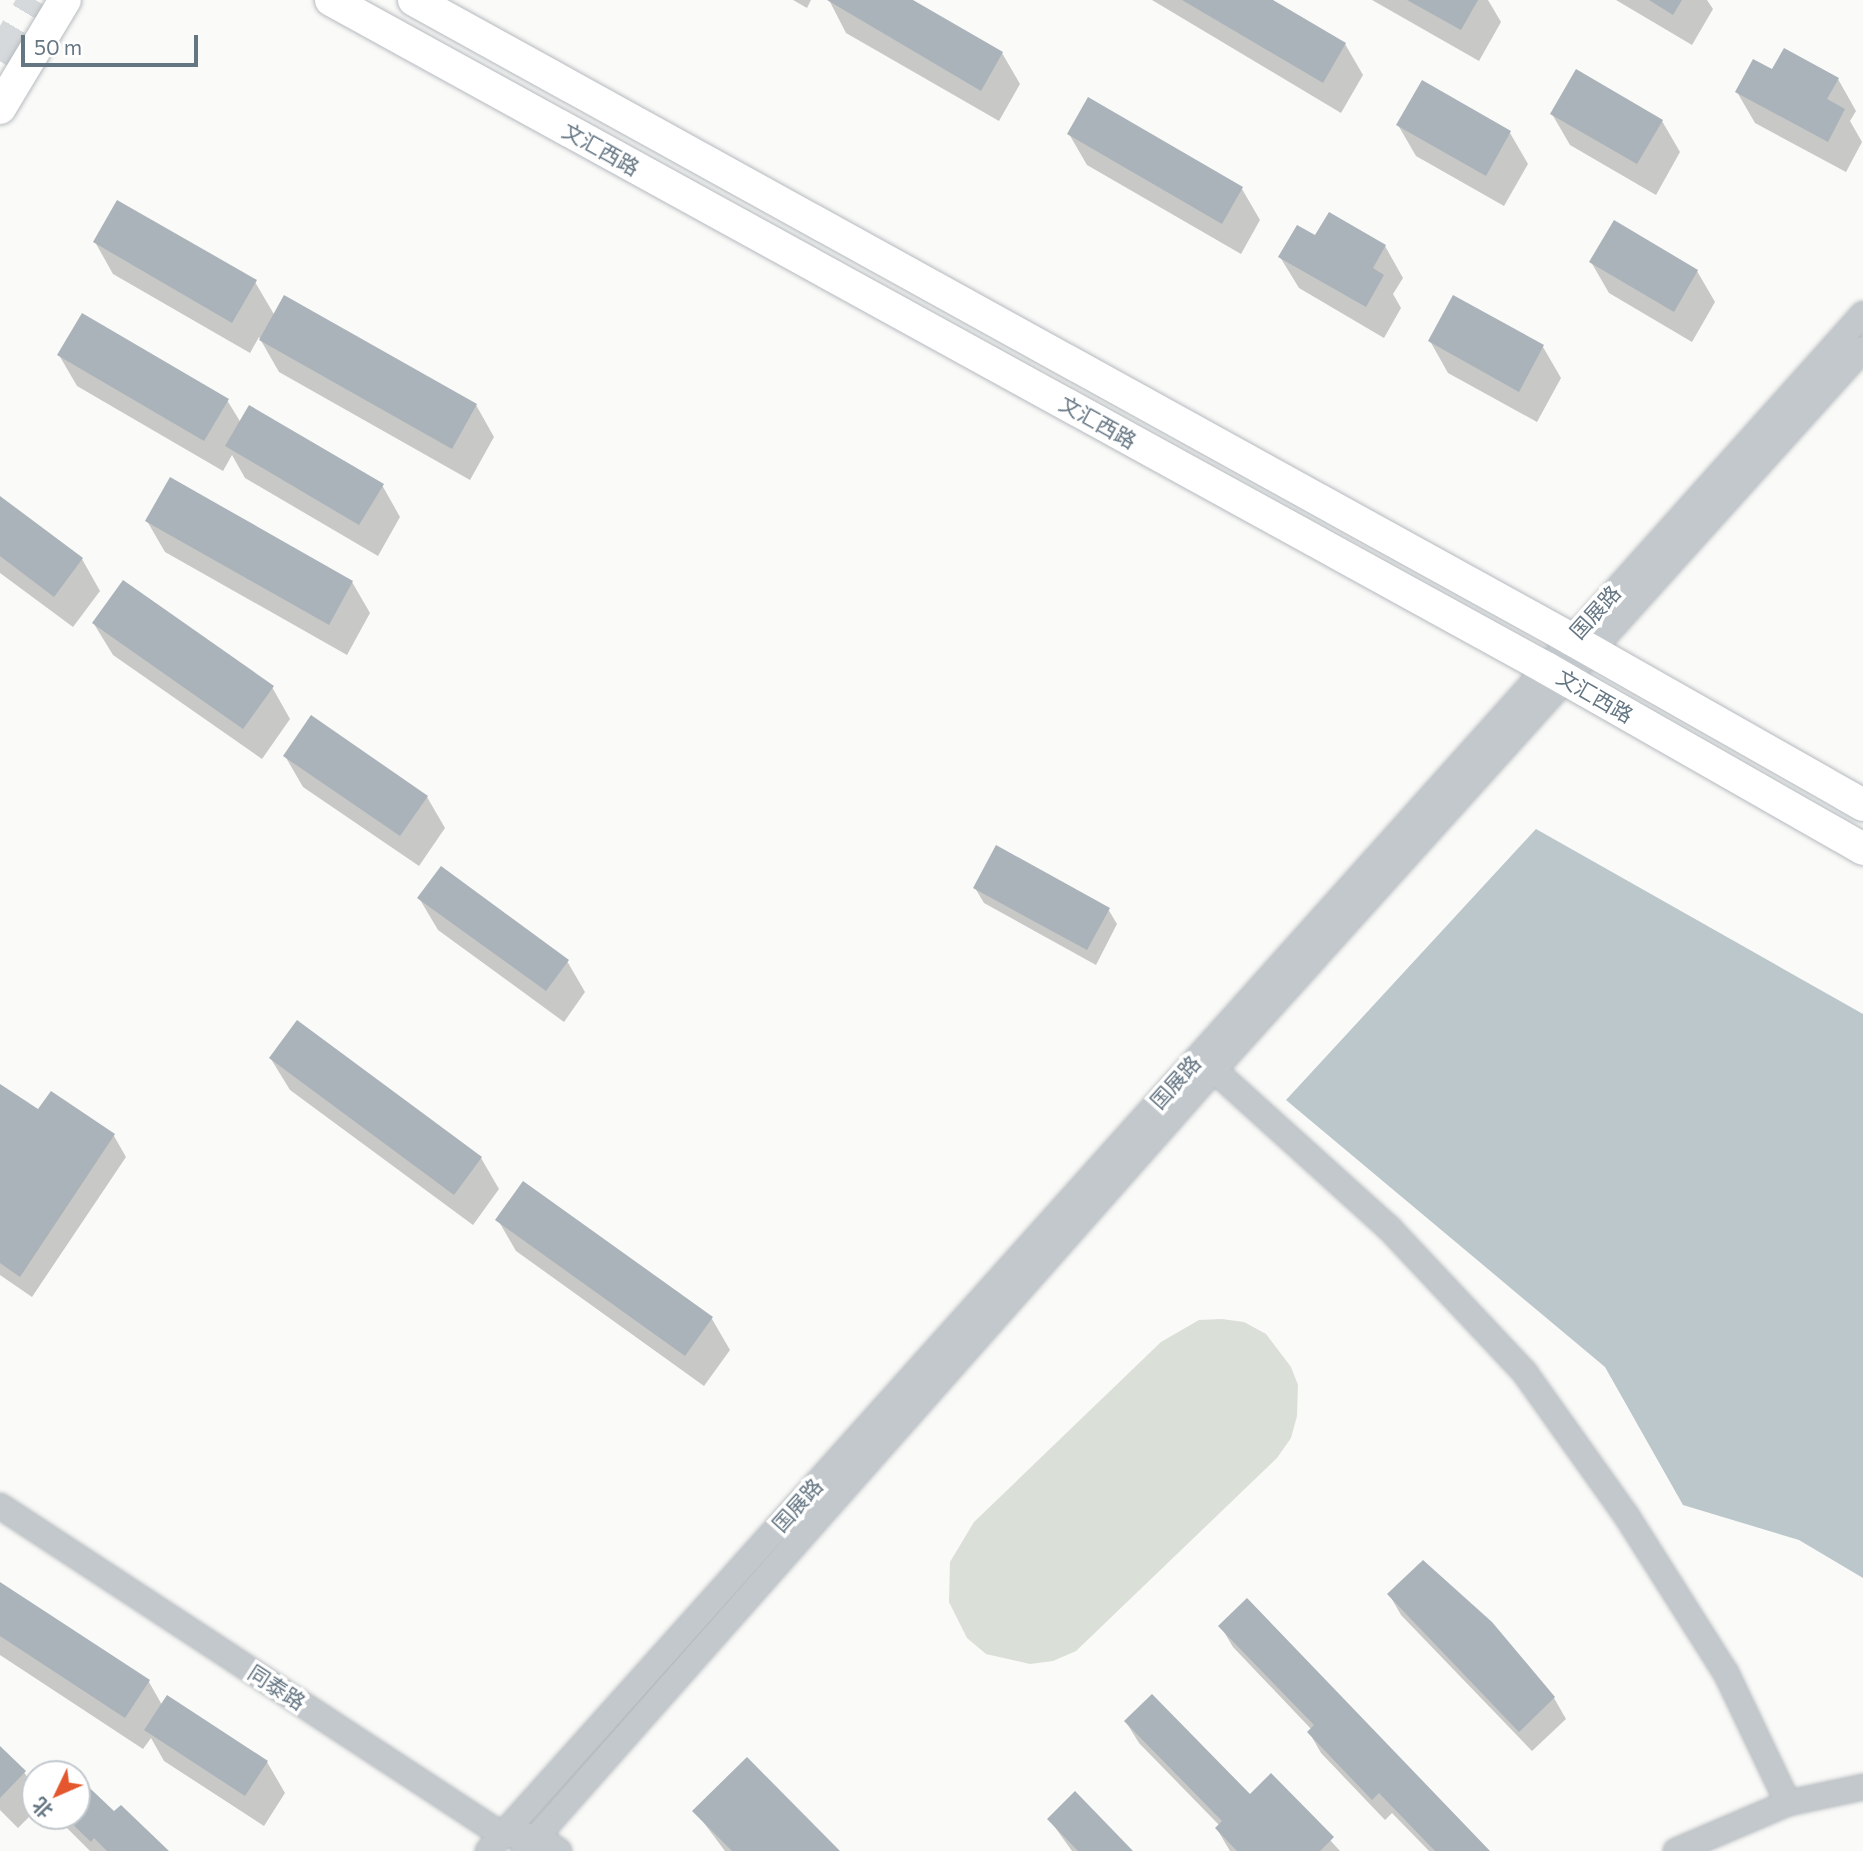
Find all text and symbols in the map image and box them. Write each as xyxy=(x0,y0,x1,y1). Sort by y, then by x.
scale bar xyxy=(24,21,201,65)
text: 50 m xyxy=(34,34,82,59)
street label: 文汇西路 xyxy=(558,118,644,180)
street label: 文汇西路 xyxy=(1055,391,1141,453)
street label: 国展路 xyxy=(1565,580,1625,644)
street label: 文汇西路 xyxy=(1552,664,1638,728)
street label: 国展路 xyxy=(1145,1050,1205,1114)
street label: 国展路 xyxy=(767,1473,827,1537)
street label: 同泰路 xyxy=(244,1659,310,1715)
north arrow xyxy=(21,1760,91,1830)
text: 北 xyxy=(27,1794,57,1823)

